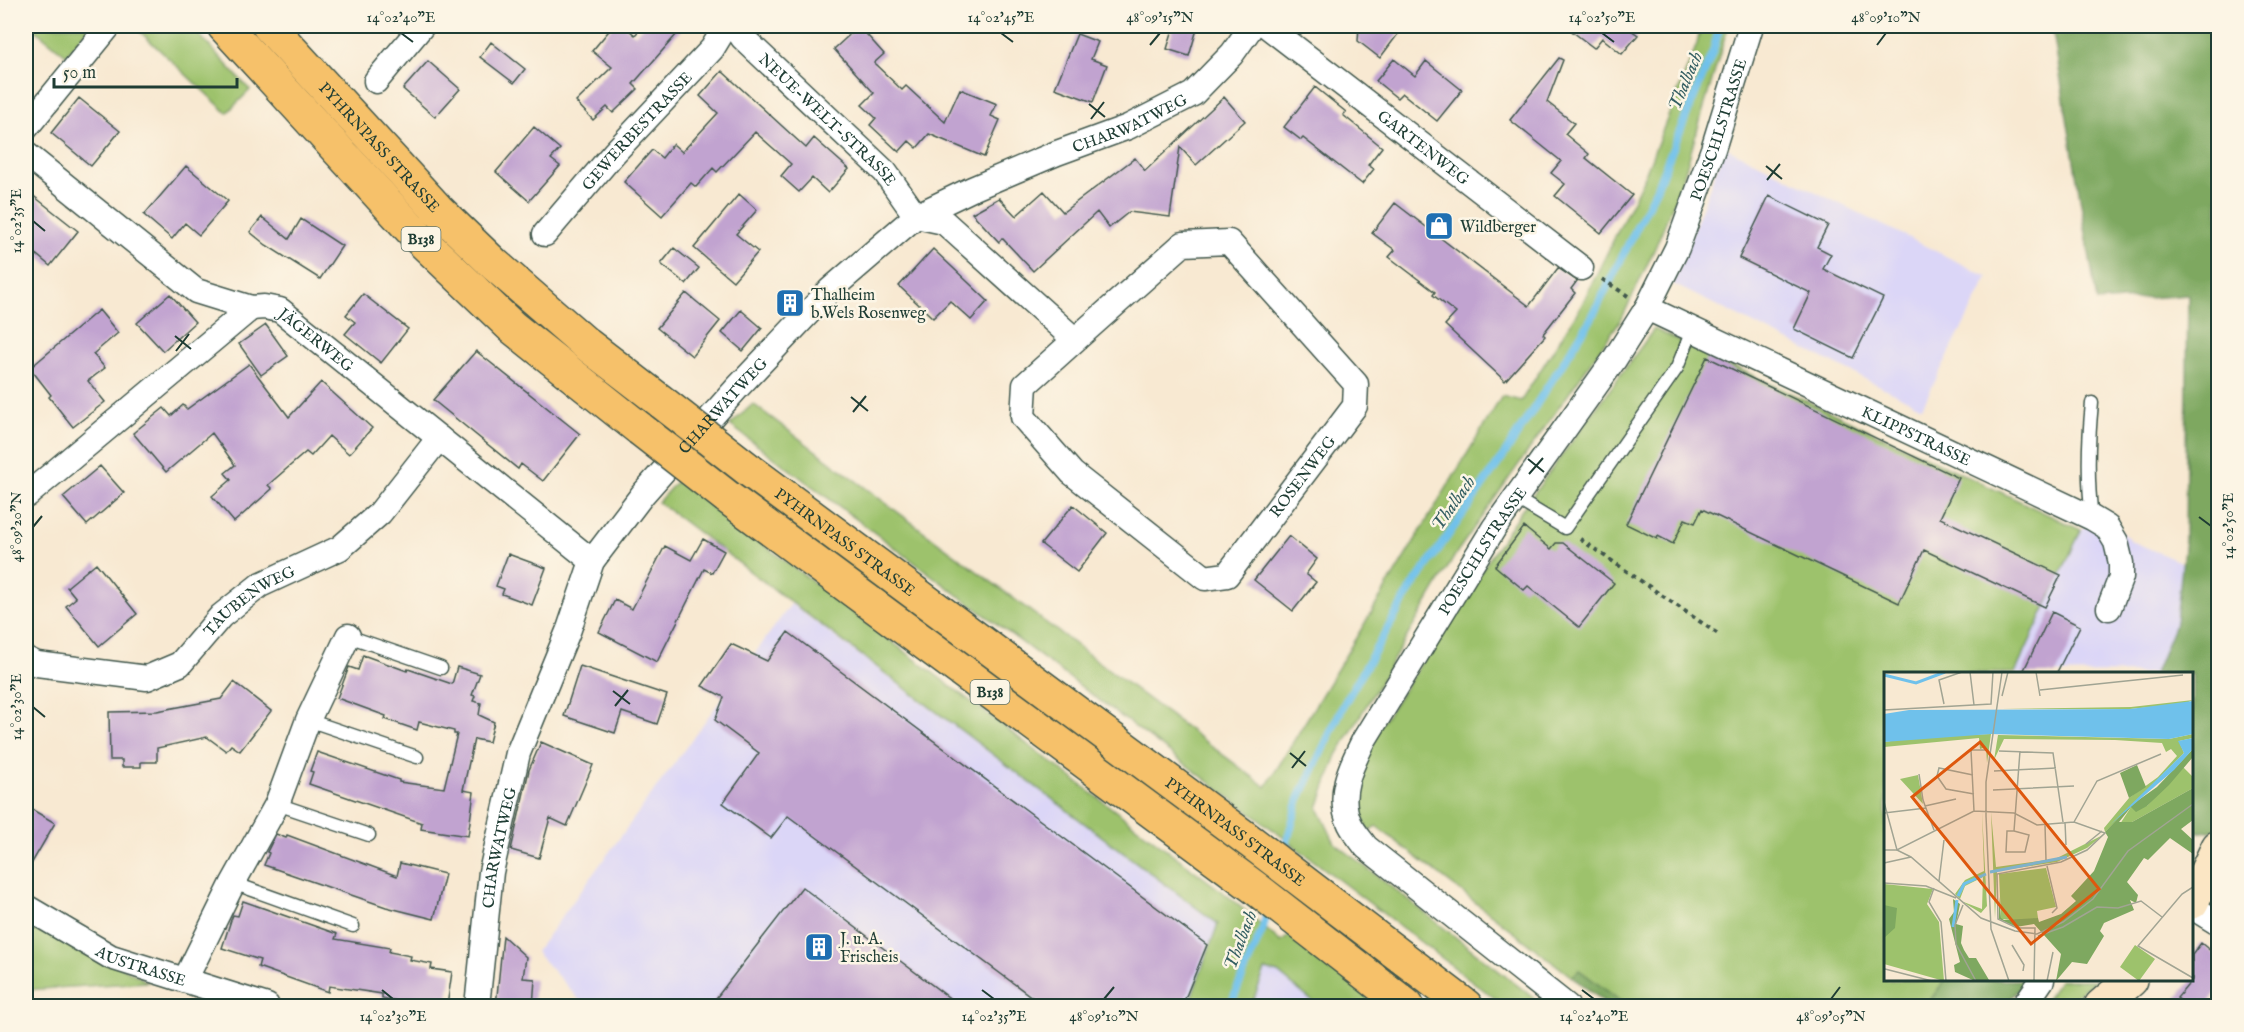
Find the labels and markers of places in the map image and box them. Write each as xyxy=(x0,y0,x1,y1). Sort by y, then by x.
shop icon: Wildberger xyxy=(1423,210,1455,242)
place label: Wildberger xyxy=(1460,218,1536,238)
place label: Thalheim b.Wels Rosenweg xyxy=(811,286,926,324)
building icon: Thalheim b.Wels Rosenweg xyxy=(774,287,806,319)
place label: J. u. A. Frischeis xyxy=(838,930,899,968)
building icon: J. u. A. Frischeis xyxy=(803,931,835,963)

